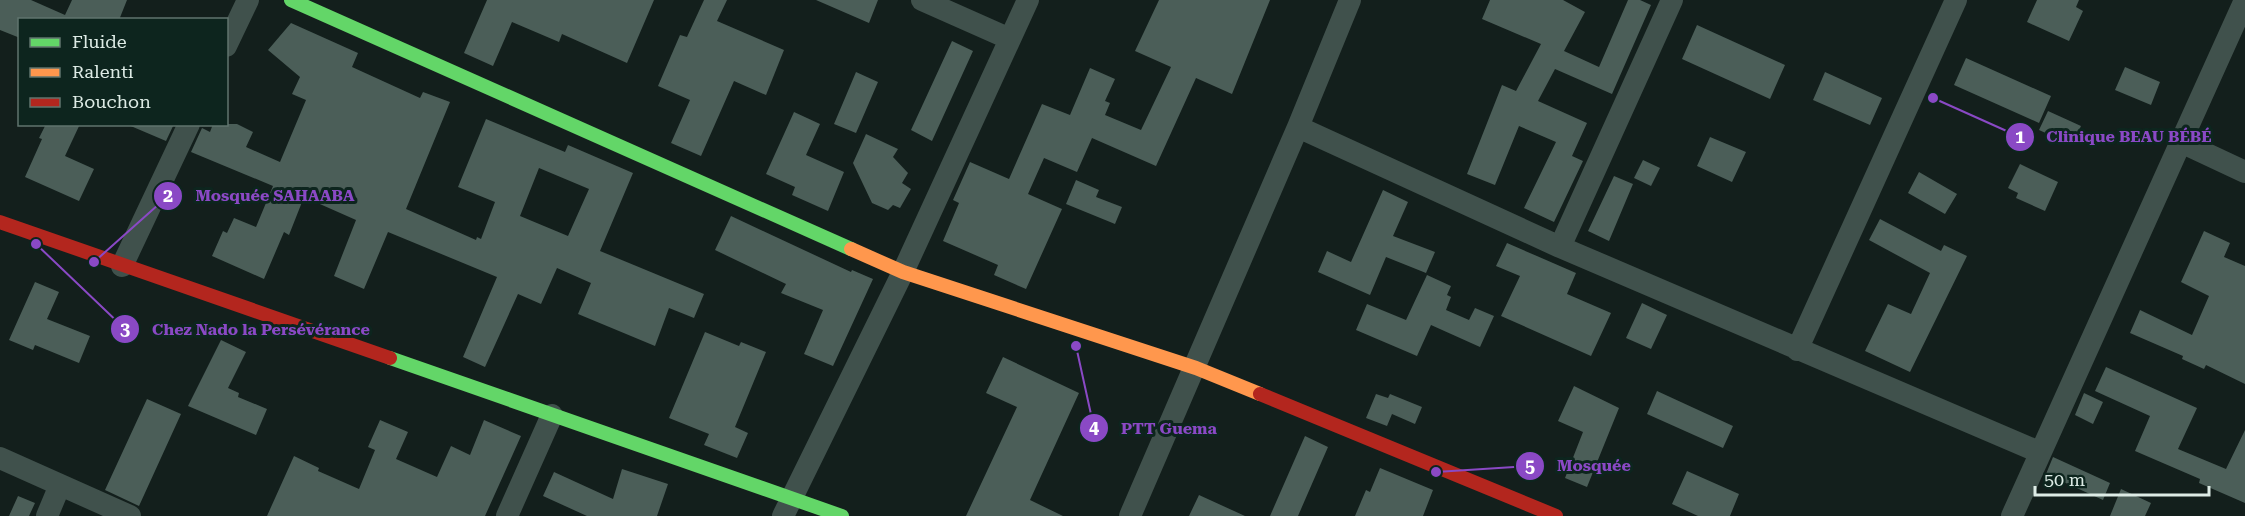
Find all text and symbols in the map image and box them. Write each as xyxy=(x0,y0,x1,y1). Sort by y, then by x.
legend xyxy=(18,18,228,126)
text: Fluide xyxy=(72,31,127,52)
text: Ralenti xyxy=(72,61,134,82)
text: Bouchon xyxy=(72,91,151,112)
callout: Clinique BEAU BÉBÉ xyxy=(2005,120,2224,154)
text: 1 xyxy=(2015,126,2025,147)
text: Clinique BEAU BÉBÉ xyxy=(2046,127,2212,146)
callout: Mosquée SAHAABA xyxy=(153,179,366,213)
text: 2 xyxy=(163,185,173,206)
text: Mosquée SAHAABA xyxy=(196,186,355,205)
callout: Chez Nado la Persévérance xyxy=(110,312,381,346)
text: 3 xyxy=(120,318,130,339)
text: Chez Nado la Persévérance xyxy=(152,320,370,339)
callout: PTT Guema xyxy=(1079,411,1229,445)
text: 4 xyxy=(1089,417,1099,438)
text: PTT Guema xyxy=(1121,419,1218,438)
callout: Mosquée xyxy=(1515,449,1643,483)
text: 5 xyxy=(1525,455,1535,476)
text: Mosquée xyxy=(1557,456,1631,475)
scale bar xyxy=(2035,459,2209,497)
text: 50 m xyxy=(2044,469,2085,490)

